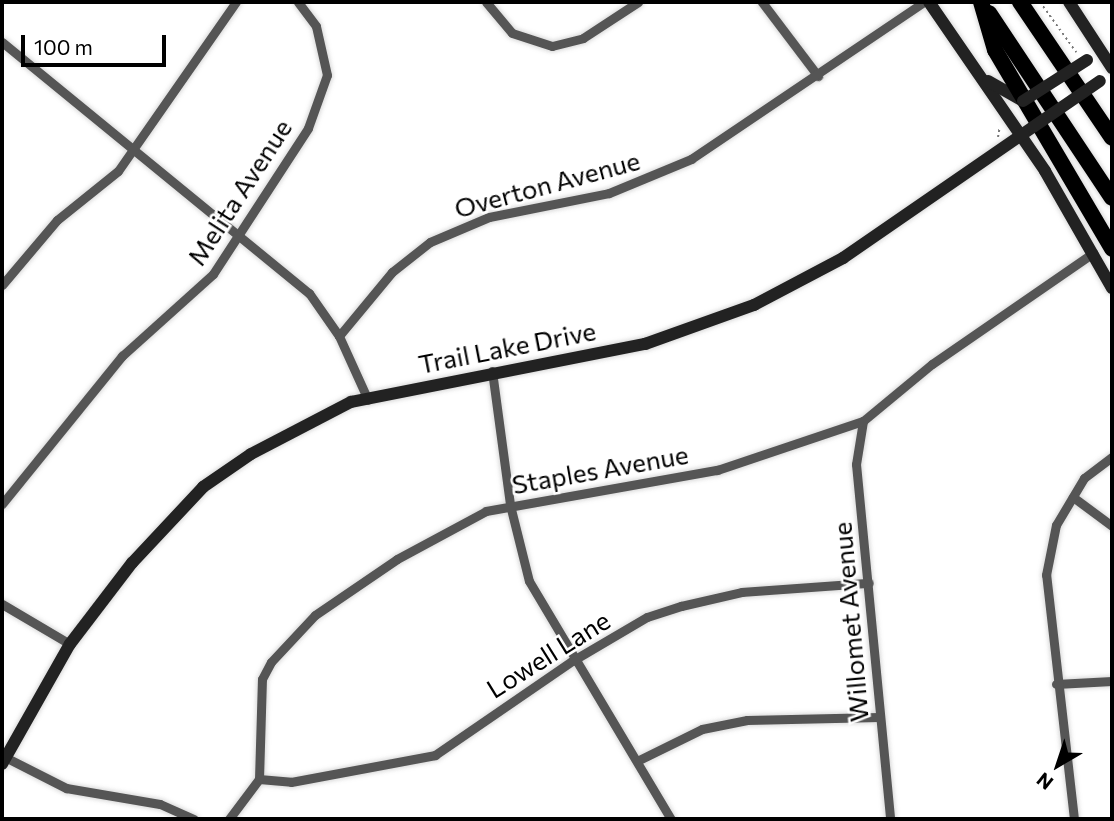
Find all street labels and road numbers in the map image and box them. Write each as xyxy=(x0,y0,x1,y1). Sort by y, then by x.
street label: Melita Avenue xyxy=(180,113,298,271)
street label: Overton Avenue xyxy=(451,144,643,224)
street label: Trail Lake Drive xyxy=(416,315,598,379)
street label: Staples Avenue xyxy=(509,438,691,500)
street label: Willomet Avenue xyxy=(826,521,874,723)
street label: Lowell Lane xyxy=(481,604,615,704)

